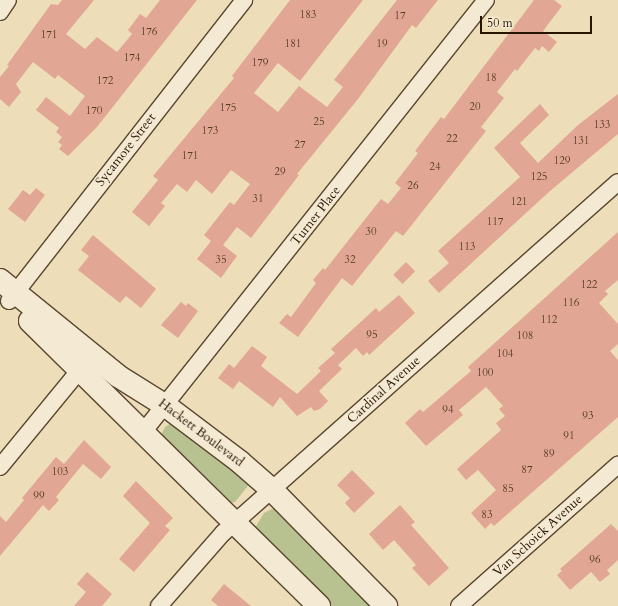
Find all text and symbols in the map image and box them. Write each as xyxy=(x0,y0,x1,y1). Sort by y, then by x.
house number: 183 xyxy=(300,8,316,22)
scale bar xyxy=(482,8,594,34)
house number: 17 xyxy=(394,9,406,23)
text: 50 m xyxy=(487,15,513,31)
house number: 176 xyxy=(141,25,157,39)
house number: 171 xyxy=(41,28,57,42)
house number: 181 xyxy=(285,37,301,51)
house number: 19 xyxy=(376,37,388,51)
house number: 174 xyxy=(124,51,140,65)
house number: 179 xyxy=(252,56,268,70)
house number: 18 xyxy=(485,71,497,85)
house number: 172 xyxy=(97,74,113,88)
house number: 20 xyxy=(469,100,481,114)
house number: 175 xyxy=(220,101,236,115)
house number: 170 xyxy=(86,104,102,118)
street label: Sycamore Street xyxy=(93,110,159,190)
house number: 25 xyxy=(313,115,325,129)
house number: 133 xyxy=(594,118,610,132)
house number: 173 xyxy=(202,124,218,138)
house number: 22 xyxy=(446,132,458,146)
house number: 131 xyxy=(573,134,589,148)
house number: 27 xyxy=(294,138,306,152)
house number: 171 xyxy=(182,149,198,163)
house number: 129 xyxy=(554,154,570,168)
house number: 24 xyxy=(429,160,441,174)
house number: 29 xyxy=(274,165,286,179)
house number: 125 xyxy=(531,170,547,184)
house number: 26 xyxy=(407,179,419,193)
street label: Turner Place xyxy=(288,183,344,249)
house number: 31 xyxy=(252,192,264,206)
house number: 121 xyxy=(511,195,527,209)
house number: 117 xyxy=(487,215,503,229)
house number: 30 xyxy=(365,225,377,239)
house number: 113 xyxy=(459,240,475,254)
house number: 35 xyxy=(215,253,227,267)
house number: 32 xyxy=(344,253,356,267)
house number: 122 xyxy=(581,278,597,292)
house number: 116 xyxy=(563,296,579,310)
house number: 112 xyxy=(541,313,557,327)
house number: 95 xyxy=(366,328,378,342)
house number: 108 xyxy=(517,329,533,343)
house number: 104 xyxy=(497,347,513,361)
street label: Cardinal Avenue xyxy=(344,353,424,427)
house number: 100 xyxy=(477,366,493,380)
street label: Hackett Boulevard xyxy=(155,396,247,470)
house number: 94 xyxy=(442,403,454,417)
house number: 93 xyxy=(582,409,594,423)
house number: 91 xyxy=(563,429,575,443)
house number: 89 xyxy=(543,447,555,461)
house number: 87 xyxy=(521,463,533,477)
house number: 103 xyxy=(52,465,68,479)
house number: 85 xyxy=(502,482,514,496)
house number: 99 xyxy=(33,489,45,503)
street label: Van Schoick Avenue xyxy=(490,492,586,580)
house number: 83 xyxy=(481,508,493,522)
house number: 96 xyxy=(589,553,601,567)

